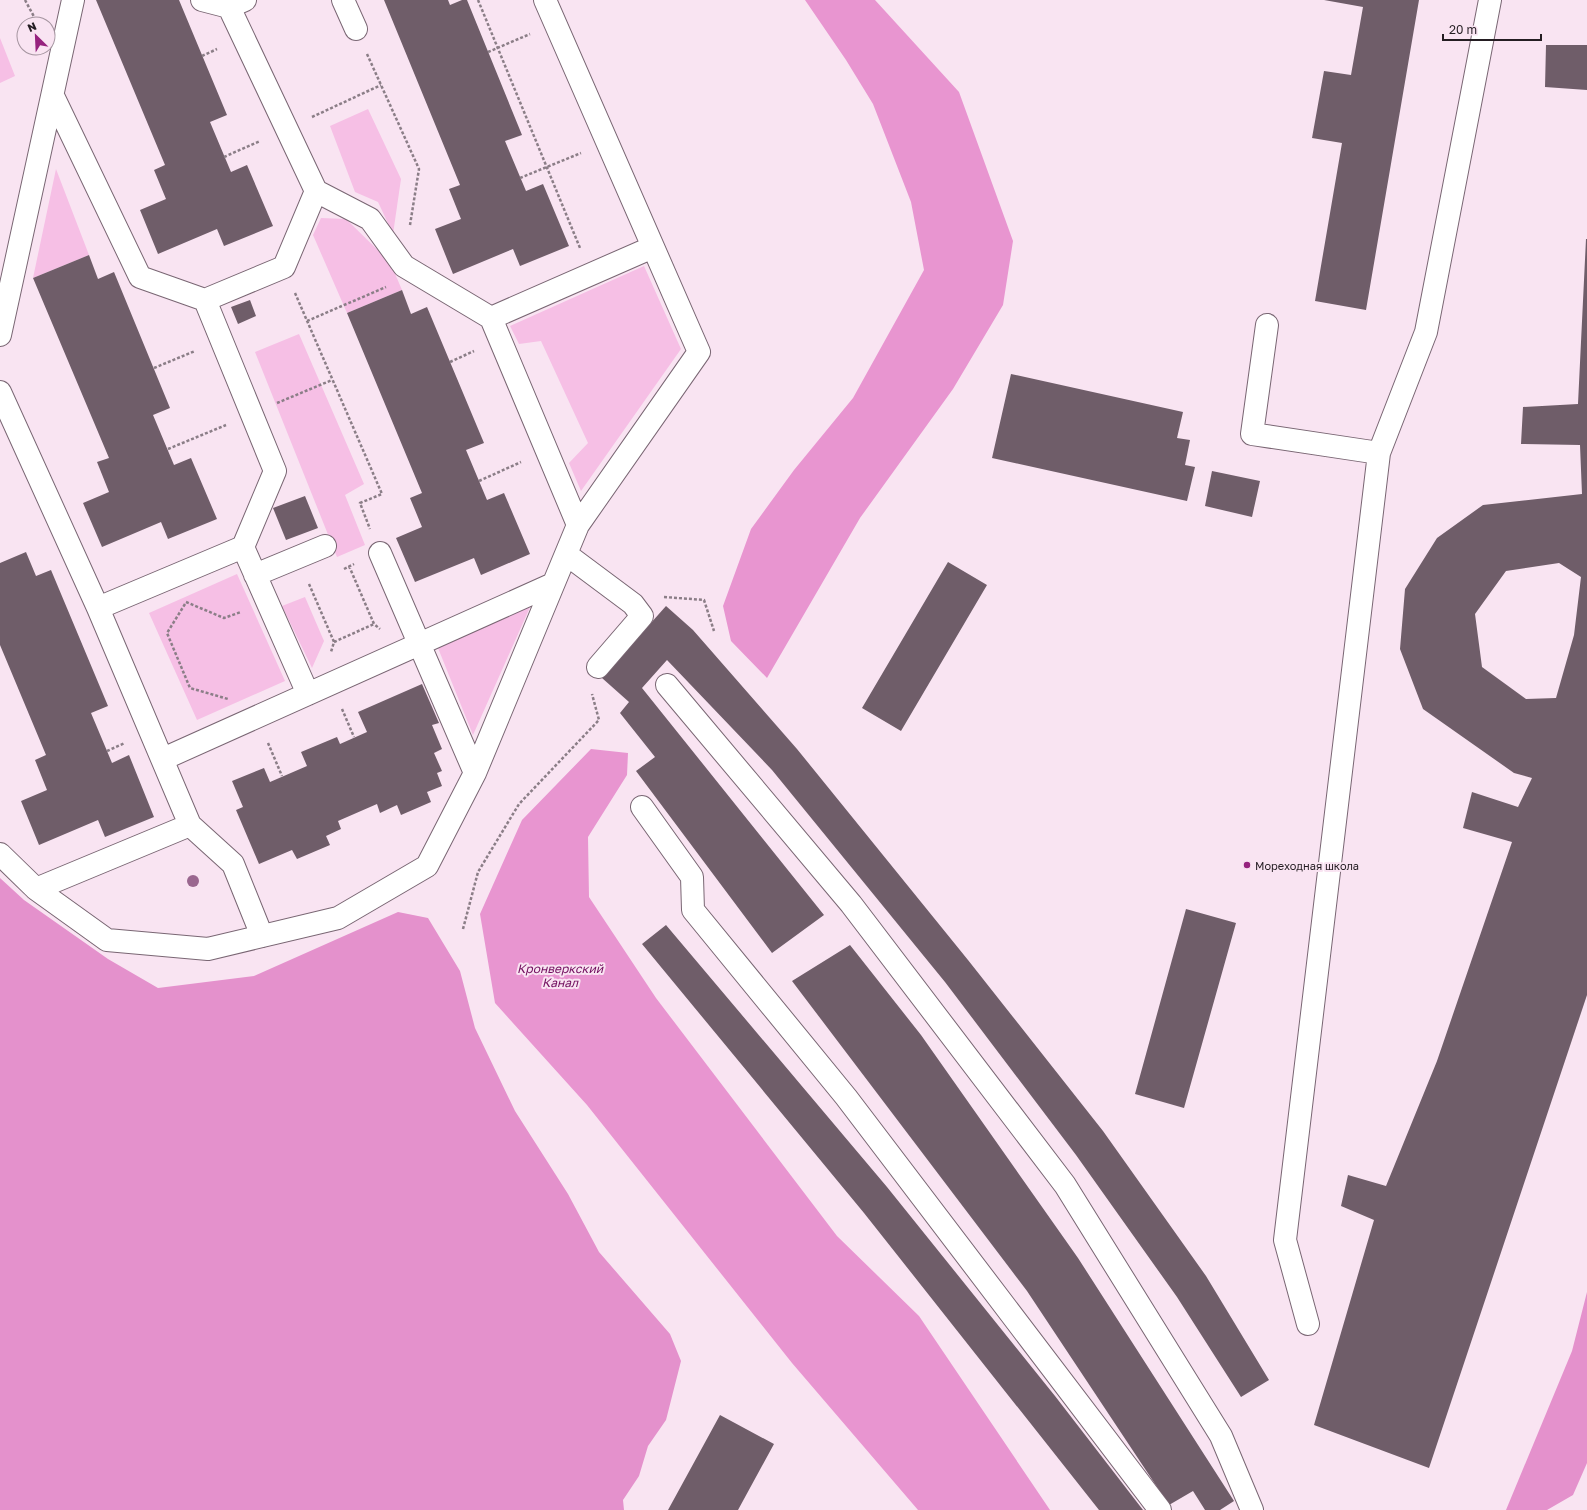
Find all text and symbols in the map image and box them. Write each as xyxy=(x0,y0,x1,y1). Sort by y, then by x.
north arrow xyxy=(16,16,56,56)
scale bar xyxy=(1443,16,1541,42)
text: N xyxy=(25,19,38,34)
text: 20 m xyxy=(1449,22,1477,37)
place label: Мореходная школа xyxy=(1255,859,1359,872)
marker: Мореходная школа xyxy=(1242,860,1252,870)
water label: Кронверкский Канал xyxy=(517,961,604,990)

